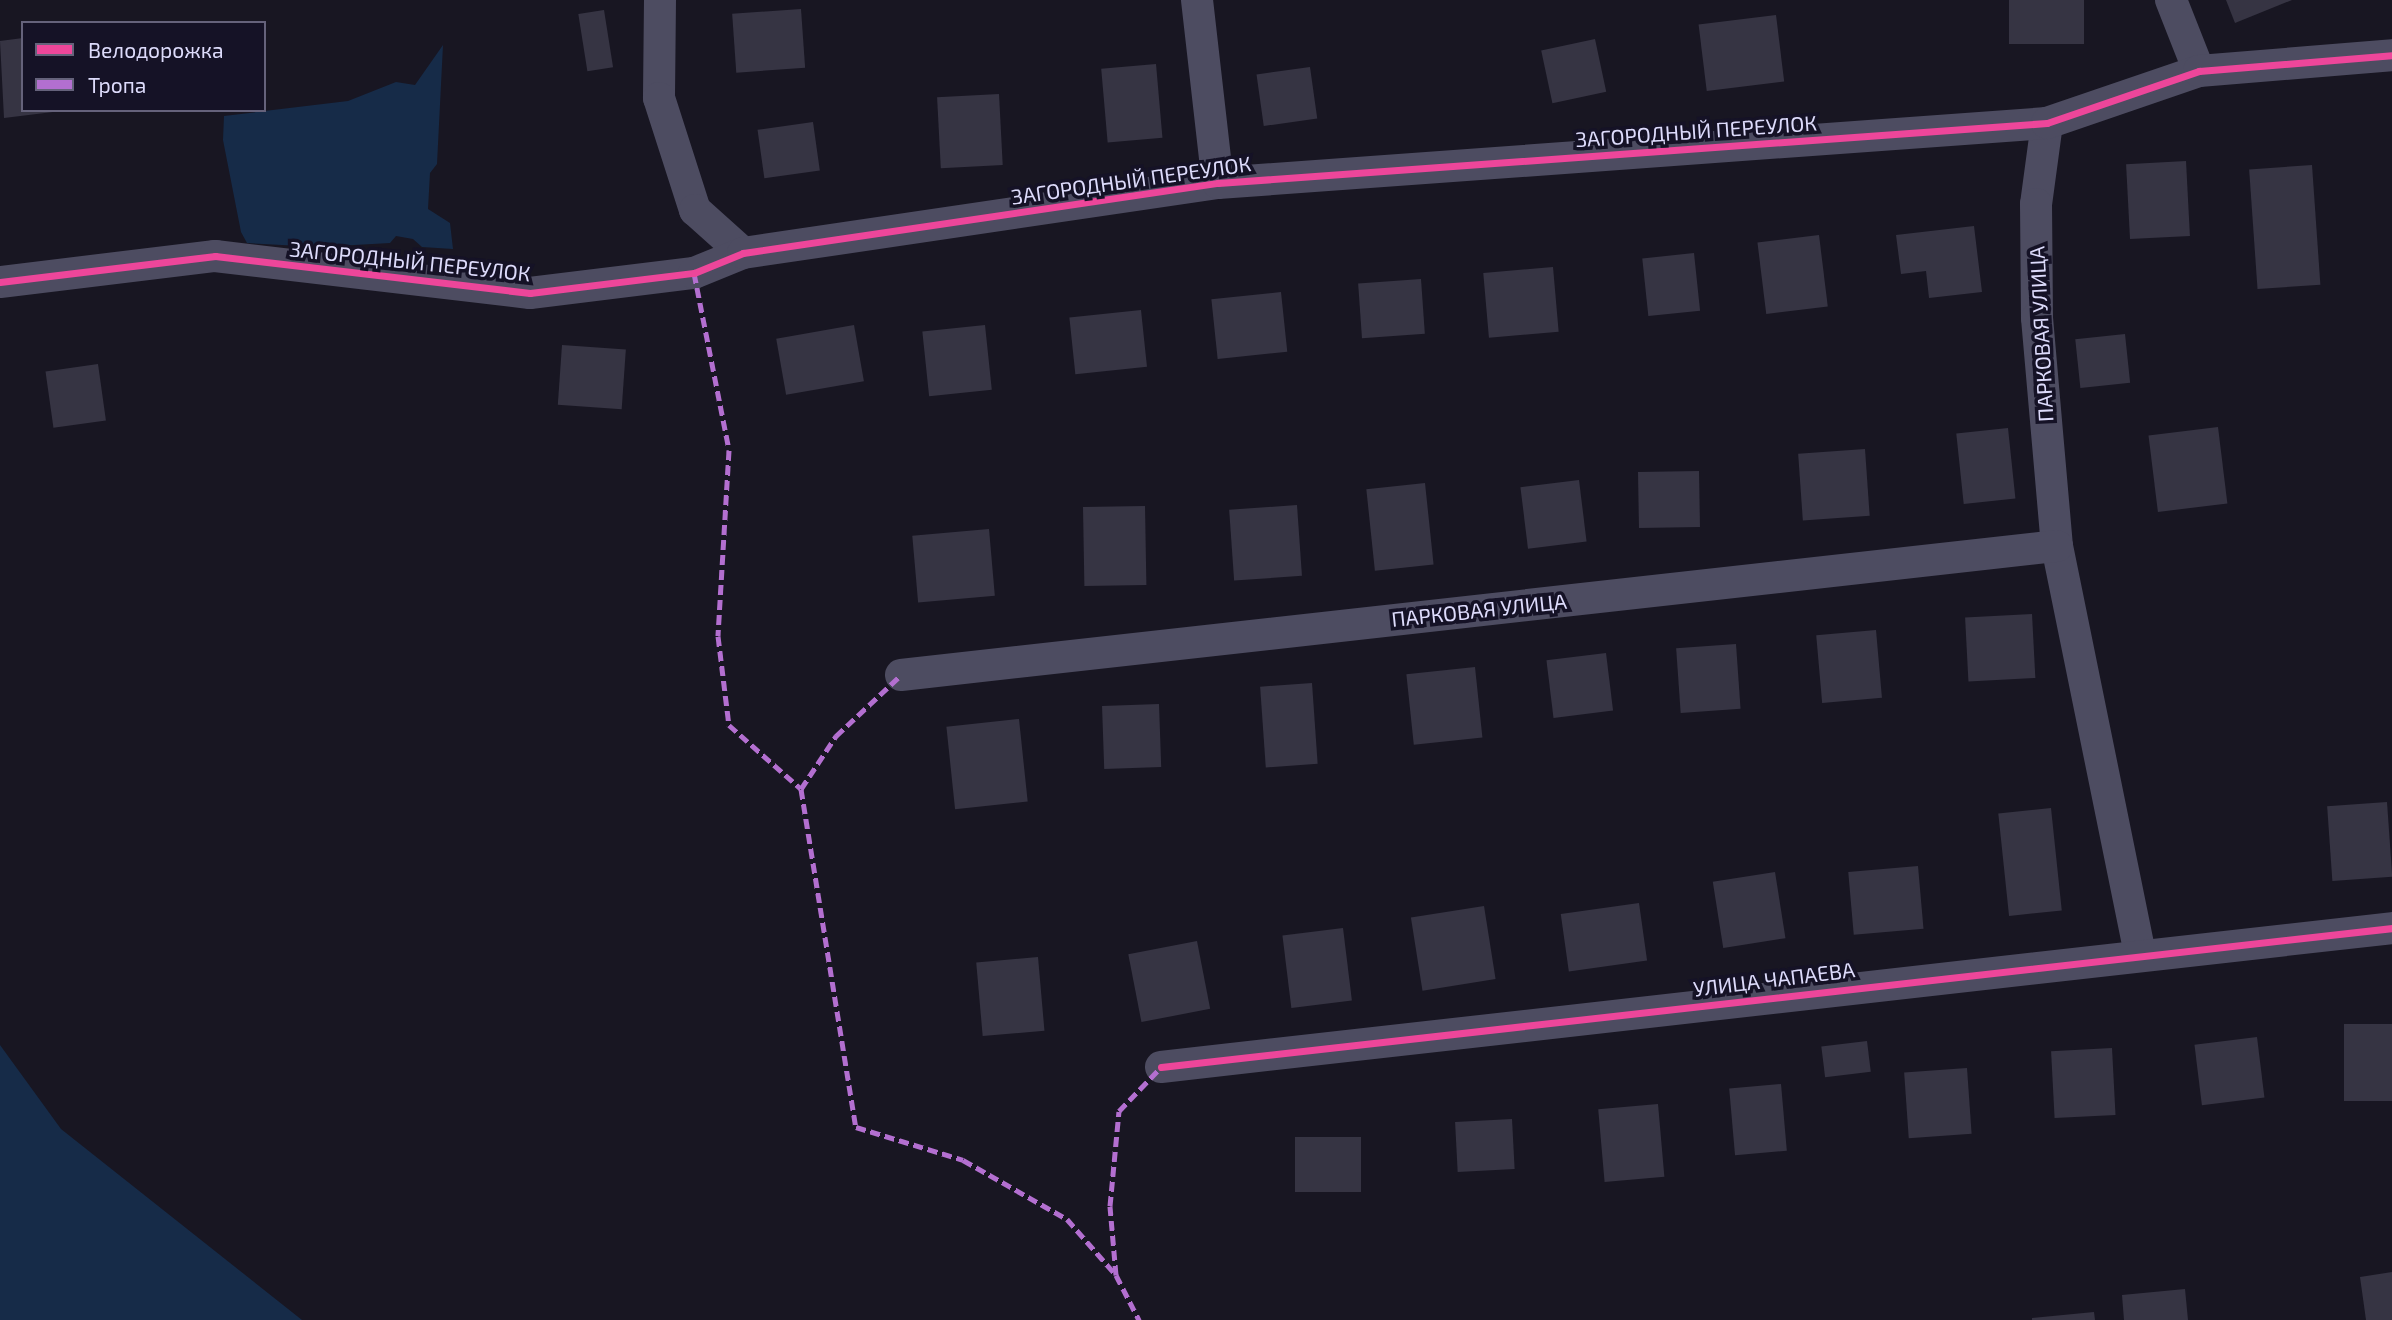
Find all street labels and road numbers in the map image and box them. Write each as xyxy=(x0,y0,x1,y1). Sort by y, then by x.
street label: ЗАГОРОДНЫЙ ПЕРЕУЛОК xyxy=(1574,110,1818,152)
street label: ЗАГОРОДНЫЙ ПЕРЕУЛОК xyxy=(1009,151,1253,209)
street label: ЗАГОРОДНЫЙ ПЕРЕУЛОК xyxy=(288,236,532,286)
street label: ПАРКОВАЯ УЛИЦА xyxy=(2024,245,2058,423)
street label: ПАРКОВАЯ УЛИЦА xyxy=(1390,588,1568,632)
street label: УЛИЦА ЧАПАЕВА xyxy=(1692,957,1856,1001)

